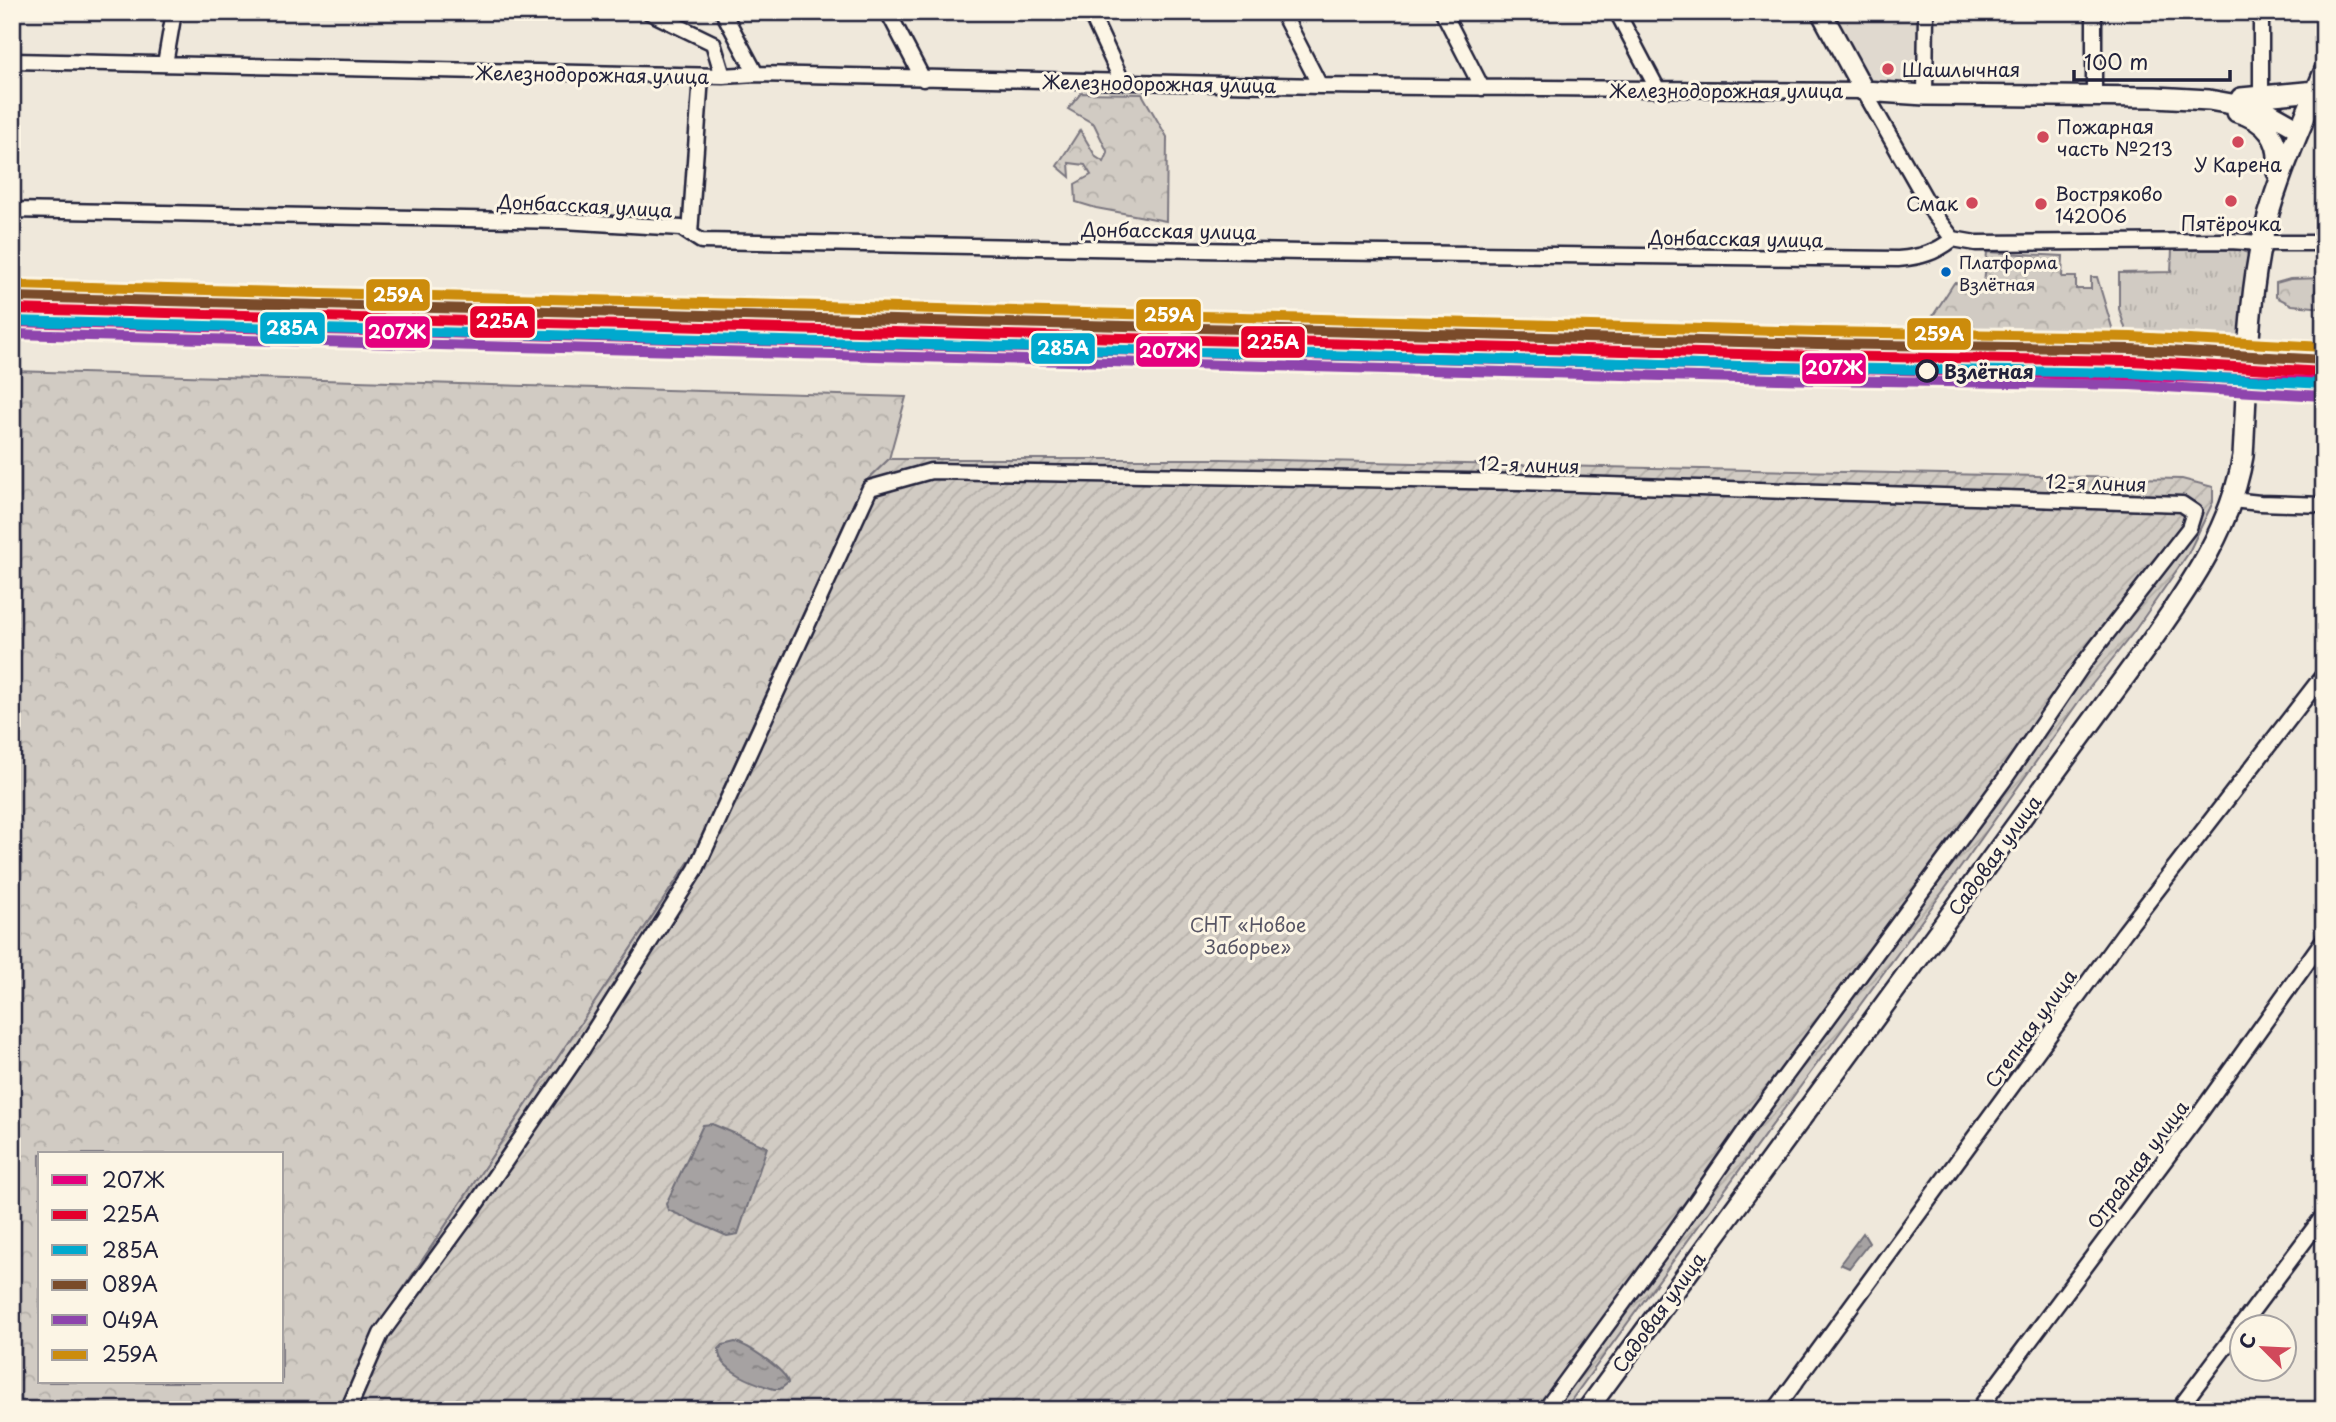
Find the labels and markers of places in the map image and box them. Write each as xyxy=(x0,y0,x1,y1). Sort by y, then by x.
place label: Шашлычная xyxy=(1902,55,2020,83)
marker: Шашлычная xyxy=(1880,61,1896,77)
place label: Пожарная часть №213 xyxy=(2057,112,2173,162)
marker: Пожарная часть №213 xyxy=(2035,129,2051,145)
marker: У Карена xyxy=(2230,134,2246,150)
place label: У Карена xyxy=(2194,150,2282,178)
place label: Востряково 142006 xyxy=(2055,179,2163,229)
place label: Смак xyxy=(1906,189,1959,217)
marker: Пятёрочка xyxy=(2223,193,2239,209)
marker: Смак xyxy=(1964,195,1980,211)
marker: Востряково 142006 xyxy=(2033,196,2049,212)
place label: Пятёрочка xyxy=(2181,209,2281,237)
place label: Платформа Взлётная xyxy=(1959,249,2058,297)
marker: Платформа Взлётная xyxy=(1939,265,1953,279)
place label: Взлётная xyxy=(1944,357,2034,385)
marker: Взлётная xyxy=(1916,360,1938,382)

